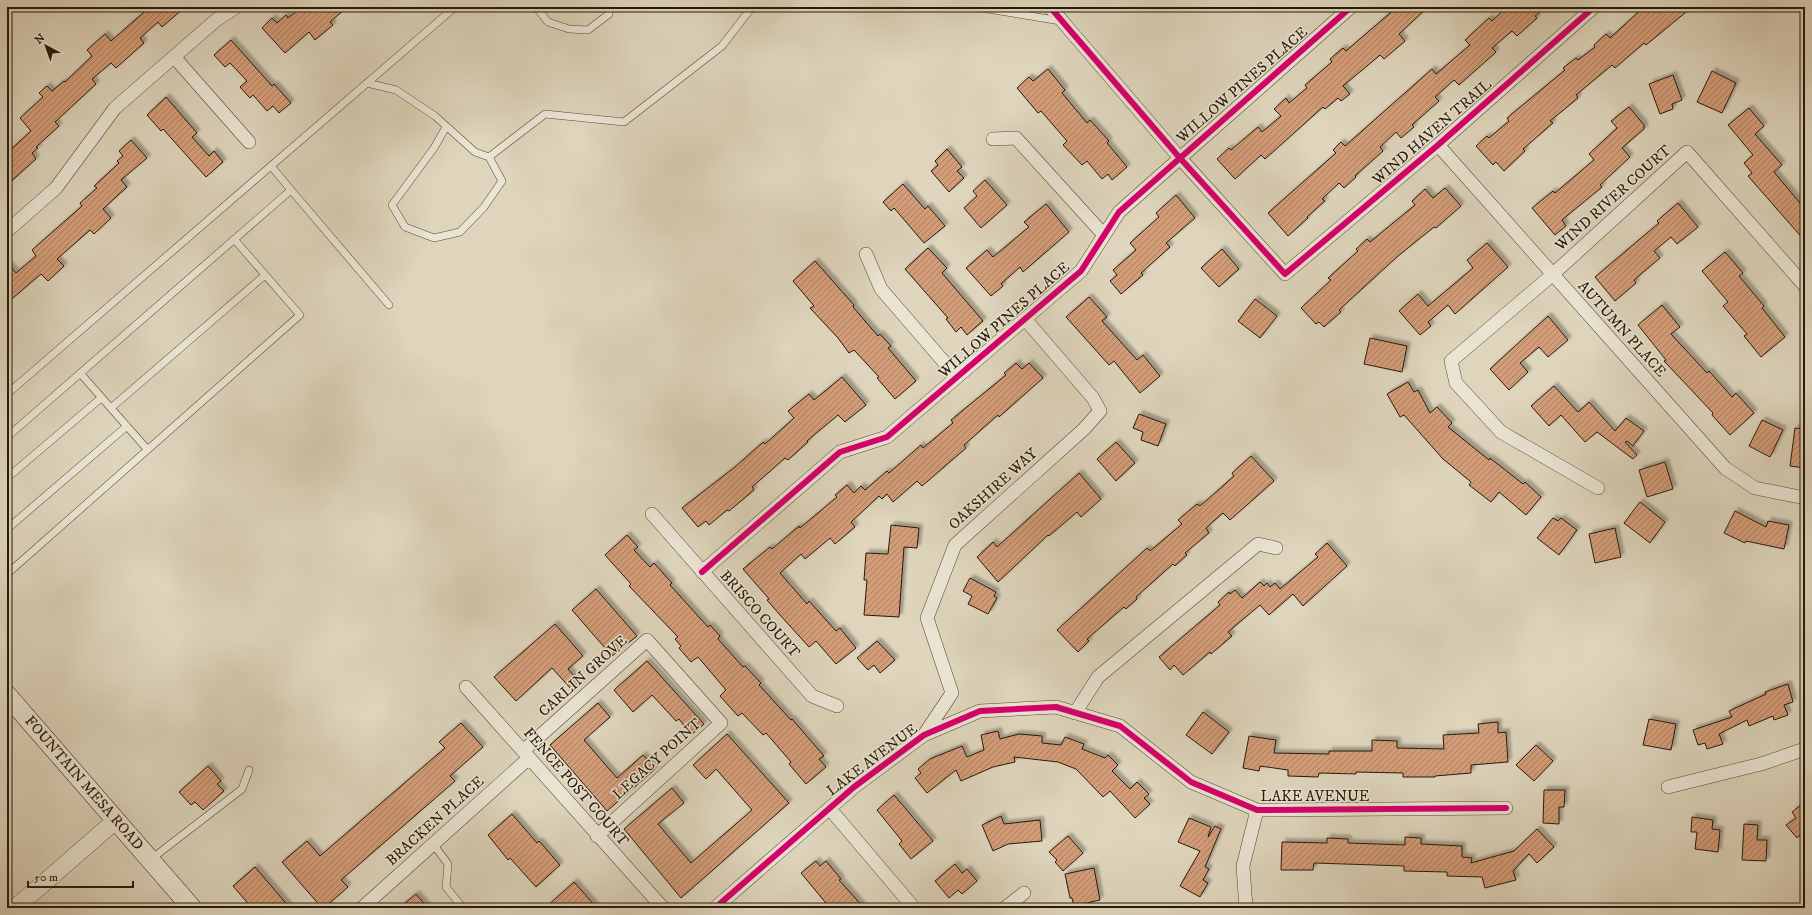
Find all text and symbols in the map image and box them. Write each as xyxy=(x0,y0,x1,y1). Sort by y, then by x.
street label: WILLOW PINES PLACE xyxy=(1172,23,1312,148)
north arrow xyxy=(26,26,66,66)
text: N xyxy=(32,31,48,47)
street label: WIND HAVEN TRAIL xyxy=(1368,75,1496,190)
street label: WIND RIVER COURT xyxy=(1550,140,1675,256)
street label: WILLOW PINES PLACE xyxy=(934,258,1074,383)
street label: AUTUMN PLACE xyxy=(1574,277,1670,381)
street label: OAKSHIRE WAY xyxy=(945,444,1042,534)
street label: BRISCO COURT xyxy=(716,567,805,662)
street label: CARLIN GROVE xyxy=(535,631,632,721)
street label: FOUNTAIN MESA ROAD xyxy=(20,712,148,854)
street label: LEGACY POINT xyxy=(609,714,706,804)
street label: LAKE AVENUE xyxy=(823,719,921,800)
street label: FENCE POST COURT xyxy=(519,724,633,851)
street label: BRACKEN PLACE xyxy=(382,772,488,870)
street label: LAKE AVENUE xyxy=(1261,787,1370,806)
scale bar xyxy=(28,863,133,889)
text: 50 m xyxy=(34,870,58,885)

